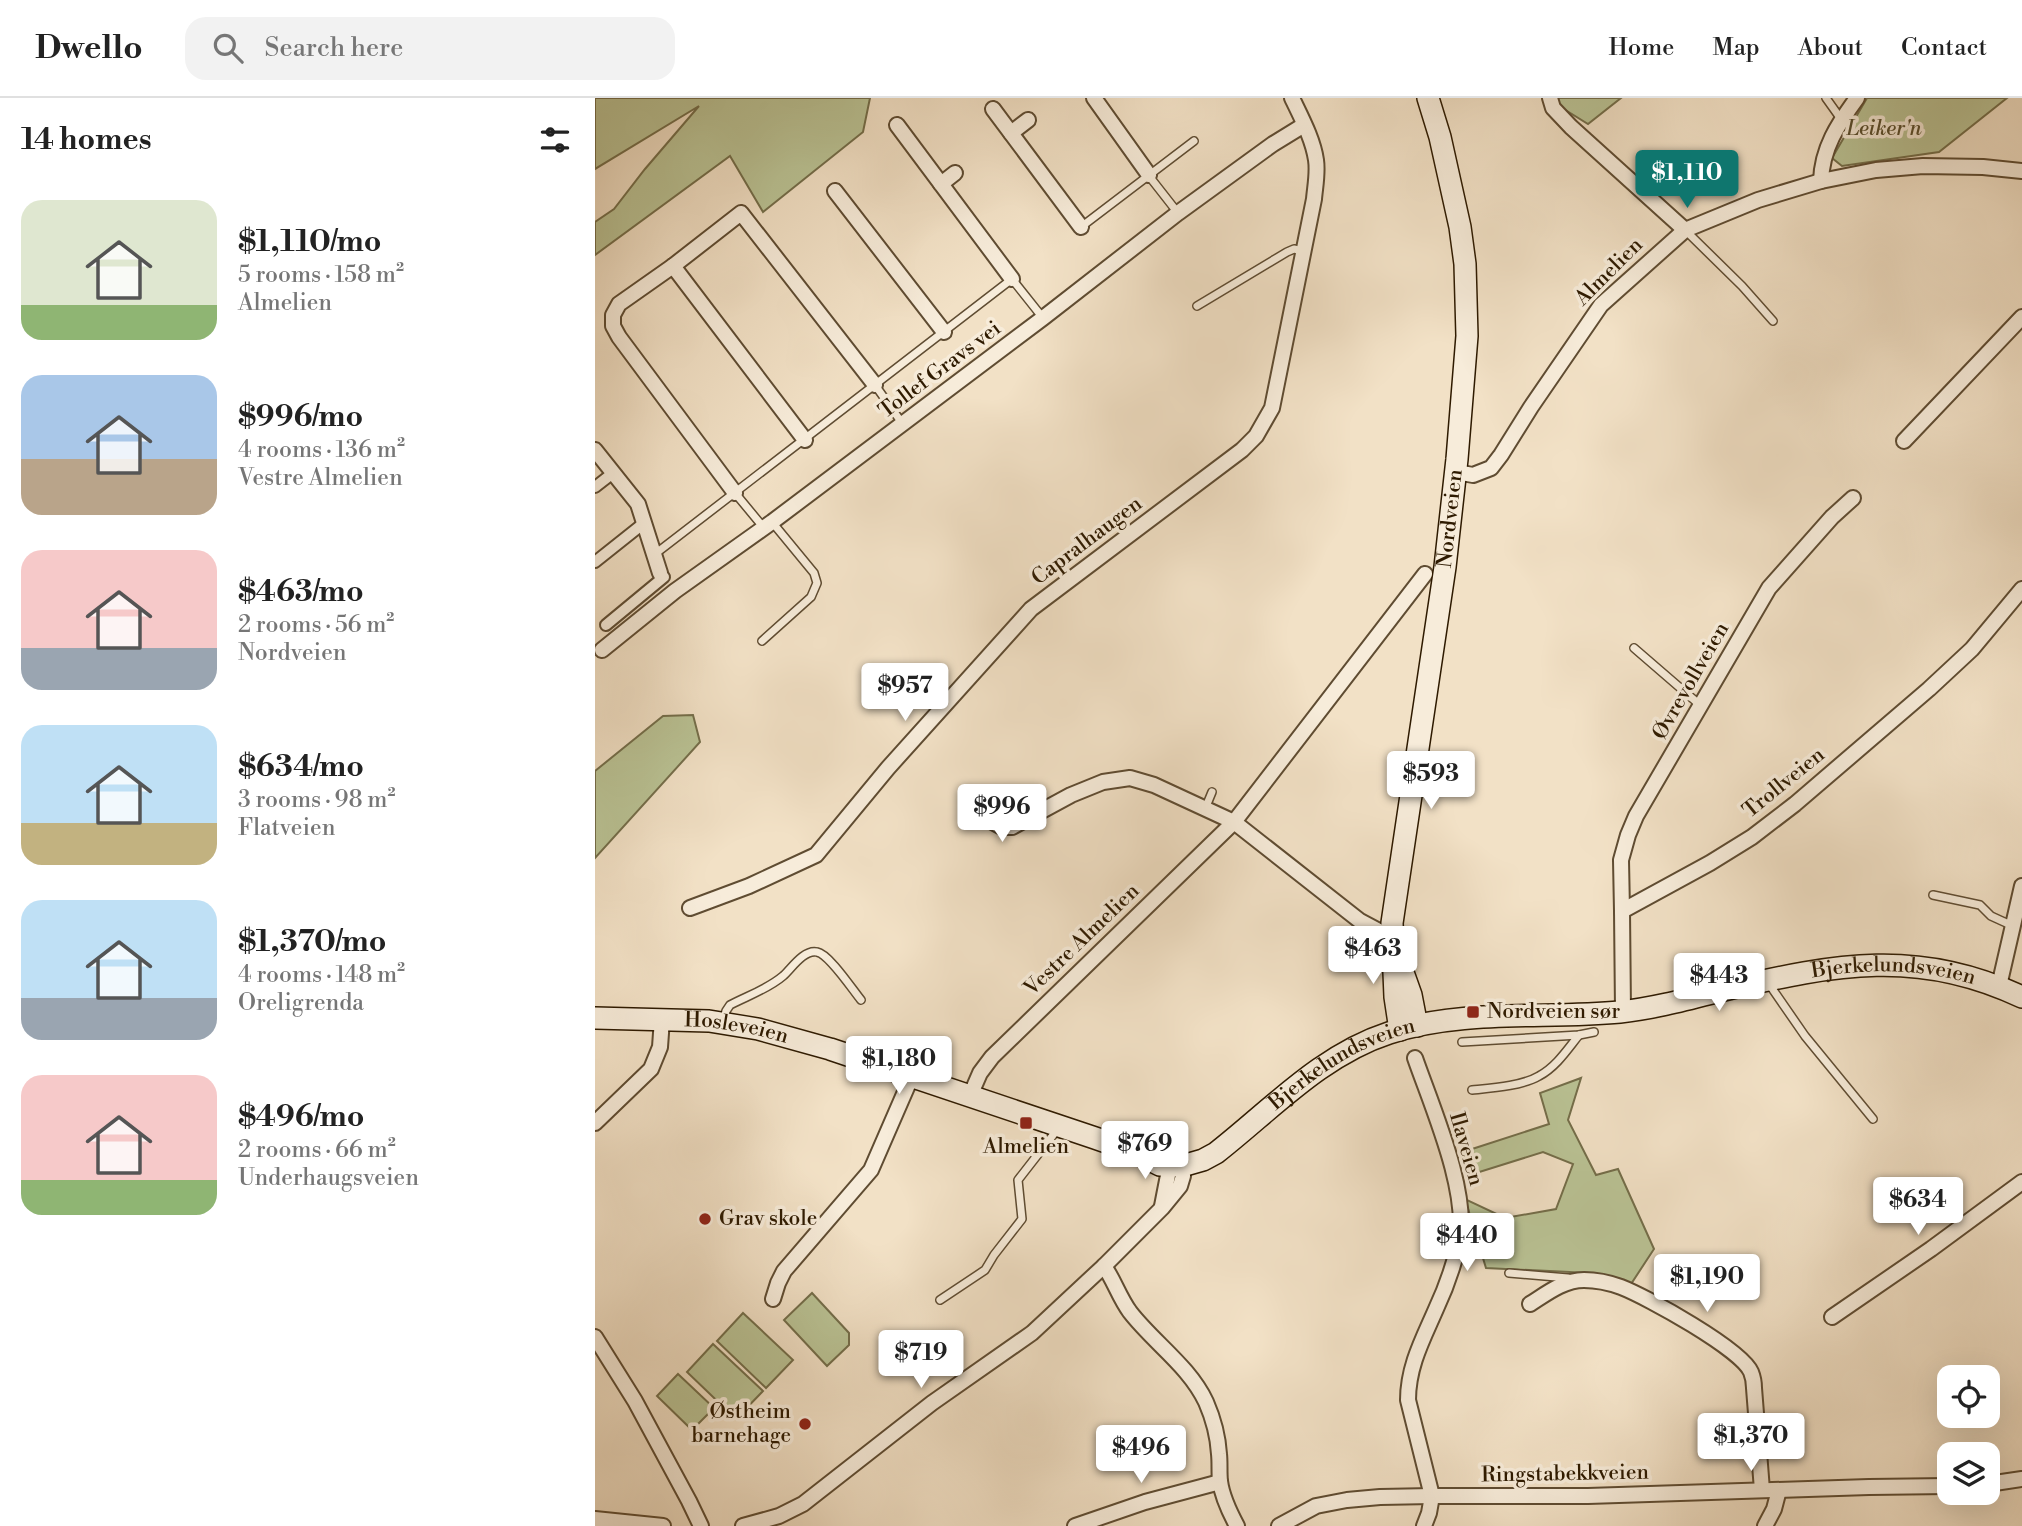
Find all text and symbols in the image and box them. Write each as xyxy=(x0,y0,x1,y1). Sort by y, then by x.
search box xyxy=(185,17,675,80)
text: Dwello xyxy=(35,28,143,69)
icon: search xyxy=(209,29,247,67)
text: Search here xyxy=(265,32,403,64)
text: Home xyxy=(1609,33,1674,63)
text: Map xyxy=(1712,33,1760,63)
text: About xyxy=(1798,33,1863,63)
text: Contact xyxy=(1901,33,1987,63)
park label: Leiker'n xyxy=(1846,116,1922,142)
text: 14 homes xyxy=(21,121,152,159)
icon: filters xyxy=(536,121,574,159)
pin: $1,110 xyxy=(1630,150,1744,210)
text: $1,110 xyxy=(1651,159,1723,187)
text: $1,110/mo xyxy=(238,223,381,261)
icon: home xyxy=(77,228,161,312)
street label: Almelien xyxy=(1569,232,1649,312)
text: 5 rooms · 158 m² xyxy=(238,261,404,289)
text: Almelien xyxy=(238,289,332,317)
street label: Tollef Gravs vei xyxy=(874,316,1006,424)
text: $996/mo xyxy=(238,398,363,436)
icon: home xyxy=(77,403,161,487)
text: 4 rooms · 136 m² xyxy=(238,436,405,464)
text: Vestre Almelien xyxy=(238,464,403,492)
street label: Nordveien xyxy=(1432,468,1469,569)
street label: Capralhaugen xyxy=(1027,491,1148,591)
text: $463/mo xyxy=(238,573,364,611)
icon: home xyxy=(77,578,161,662)
text: 2 rooms · 56 m² xyxy=(238,611,394,639)
street label: Øvrevollveien xyxy=(1647,617,1735,744)
text: Nordveien xyxy=(238,639,346,667)
pin: $957 xyxy=(864,664,946,723)
text: $957 xyxy=(877,672,933,700)
street label: Trollveien xyxy=(1738,742,1831,824)
text: $634/mo xyxy=(238,748,364,786)
pin: $593 xyxy=(1390,752,1472,811)
icon: home xyxy=(77,753,161,837)
text: $593 xyxy=(1403,760,1459,788)
pin: $996 xyxy=(961,784,1043,844)
text: 3 rooms · 98 m² xyxy=(238,786,395,814)
text: $996 xyxy=(973,793,1031,821)
text: Flatveien xyxy=(238,814,335,842)
street label: Vestre Almelien xyxy=(1018,878,1145,1002)
text: $1,370/mo xyxy=(238,923,386,961)
pin: $463 xyxy=(1332,926,1414,986)
icon: home xyxy=(77,928,161,1012)
text: $463 xyxy=(1344,935,1402,963)
street label: Bjerkelundsveien xyxy=(1808,952,1979,991)
pin: $443 xyxy=(1678,954,1760,1013)
text: 4 rooms · 148 m² xyxy=(238,961,405,989)
text: $443 xyxy=(1690,962,1748,990)
text: Oreligrenda xyxy=(238,989,364,1017)
place label: Nordveien sør xyxy=(1487,999,1620,1025)
marker: Nordveien sør xyxy=(1465,1004,1481,1020)
street label: Hosleveien xyxy=(684,1007,792,1050)
street label: Bjerkelundsveien xyxy=(1263,1013,1418,1117)
pin: $1,180 xyxy=(842,1037,956,1096)
text: $1,180 xyxy=(862,1045,936,1073)
text: $496/mo xyxy=(238,1098,364,1136)
icon: home xyxy=(77,1103,161,1187)
street label: Ilaveien xyxy=(1443,1109,1489,1189)
marker: Almelien xyxy=(1018,1115,1034,1131)
pin: $769 xyxy=(1104,1122,1186,1181)
text: $769 xyxy=(1117,1130,1173,1158)
place label: Almelien xyxy=(982,1134,1069,1160)
text: 2 rooms · 66 m² xyxy=(238,1136,396,1164)
text: Underhaugsveien xyxy=(238,1164,419,1192)
pin: $634 xyxy=(1877,1178,1959,1237)
text: $634 xyxy=(1889,1186,1947,1214)
place label: Grav skole xyxy=(719,1206,817,1232)
marker: Grav skole xyxy=(697,1211,713,1227)
pin: $440 xyxy=(1426,1214,1508,1273)
text: $440 xyxy=(1436,1222,1498,1250)
pin: $1,190 xyxy=(1650,1254,1764,1314)
text: $1,190 xyxy=(1670,1263,1744,1291)
pin: $719 xyxy=(880,1330,962,1390)
text: $719 xyxy=(894,1339,948,1367)
map controls xyxy=(1937,1365,2000,1505)
button: locate xyxy=(1937,1365,2000,1428)
place label: Østheim barnehage xyxy=(692,1399,791,1449)
pin: $1,370 xyxy=(1694,1414,1808,1473)
marker: Østheim barnehage xyxy=(797,1416,813,1432)
text: $1,370 xyxy=(1714,1422,1788,1450)
pin: $496 xyxy=(1100,1426,1182,1485)
text: $496 xyxy=(1112,1434,1170,1462)
button: layers xyxy=(1937,1442,2000,1505)
street label: Ringstabekkveien xyxy=(1481,1460,1650,1488)

